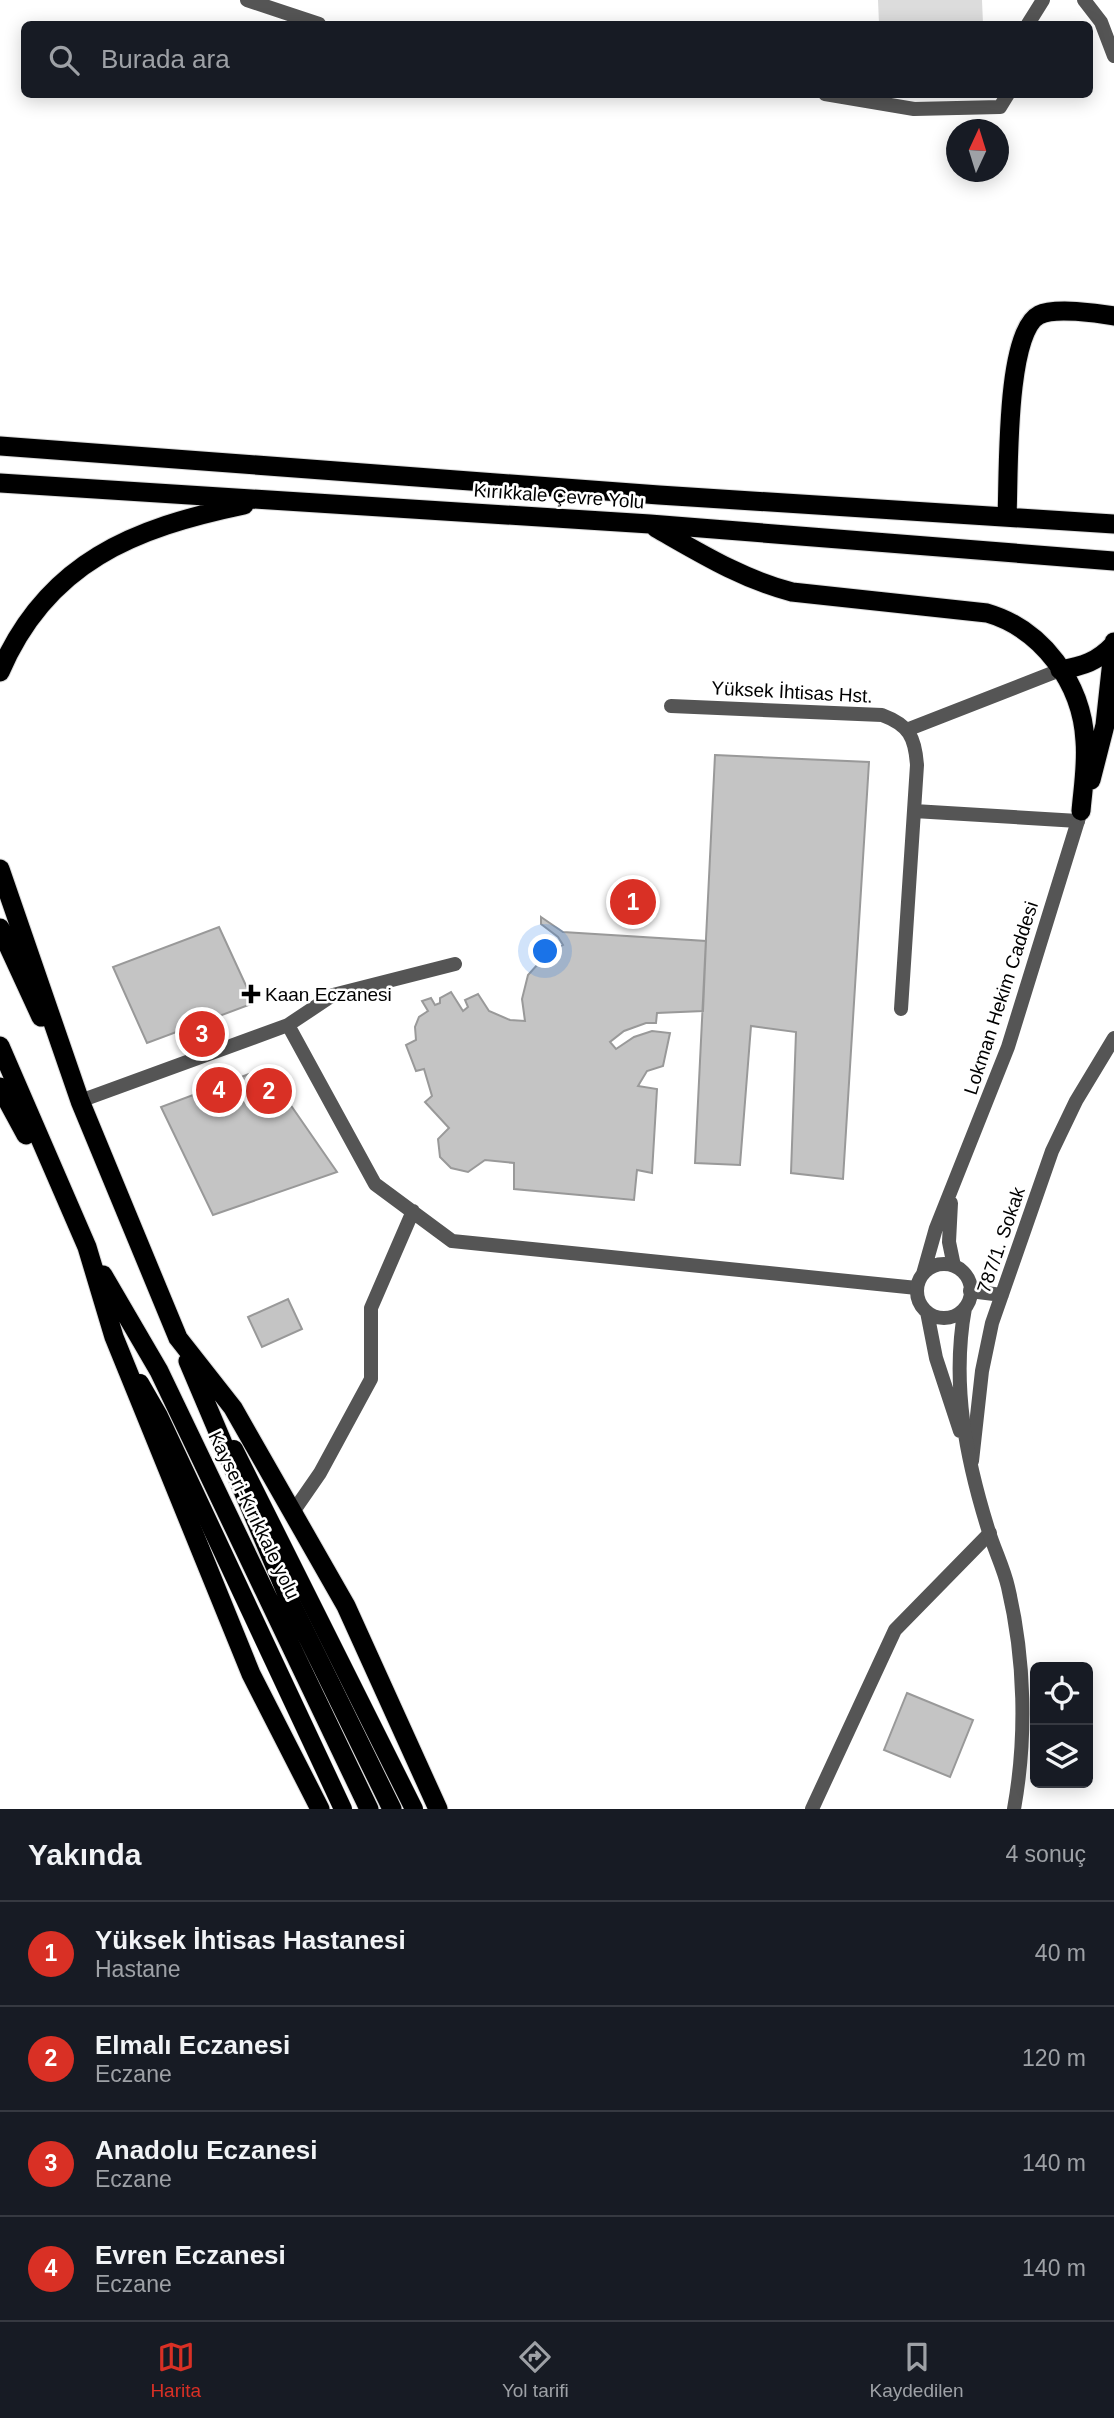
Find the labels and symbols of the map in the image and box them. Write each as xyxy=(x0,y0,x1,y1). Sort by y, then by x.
north arrow xyxy=(946,119,1009,182)
street label: Kırıkkale Çevre Yolu xyxy=(473,480,645,512)
street label: Yüksek İhtisas Hst. xyxy=(711,677,873,707)
pin: 1 xyxy=(610,876,656,928)
street label: Lokman Hekim Caddesi xyxy=(960,899,1042,1097)
your location xyxy=(528,934,562,968)
place label: Kaan Eczanesi xyxy=(265,984,392,1005)
marker: Kaan Eczanesi xyxy=(243,986,259,1002)
pin: 3 xyxy=(179,1008,225,1060)
pin: 4 xyxy=(196,1064,242,1116)
pin: 2 xyxy=(246,1065,292,1117)
street label: 787/1. Sokak xyxy=(973,1184,1029,1296)
street label: Kayseri-Kırıkkale yolu xyxy=(204,1428,304,1602)

